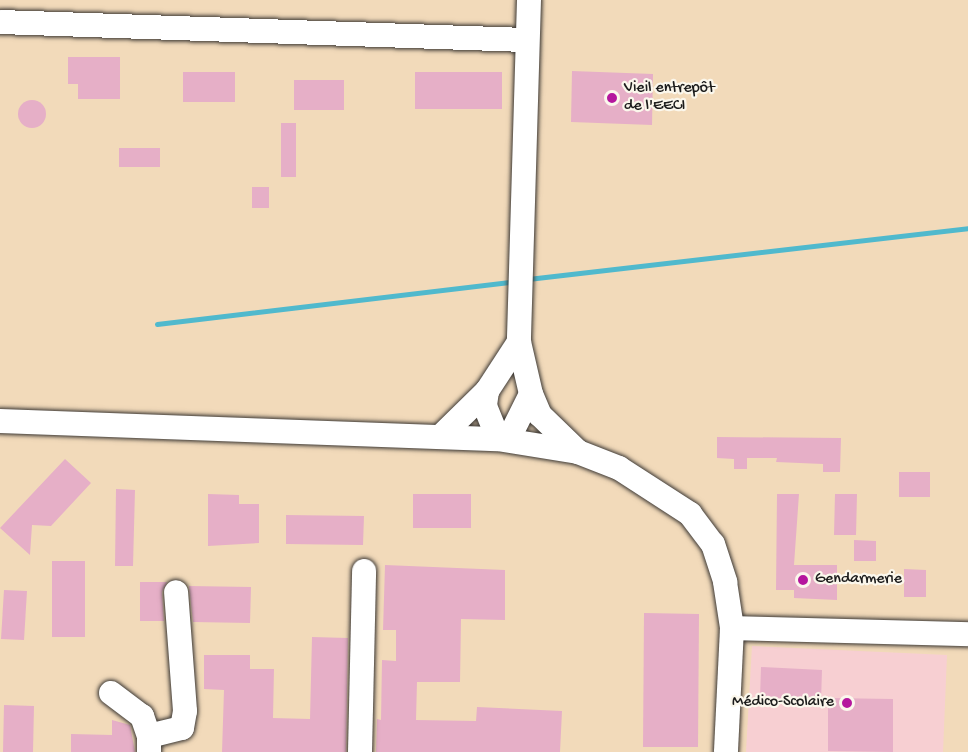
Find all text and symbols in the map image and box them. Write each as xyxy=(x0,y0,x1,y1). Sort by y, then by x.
place label: Vieil entrepôt de l'EECI xyxy=(624,79,714,117)
marker: Vieil entrepôt de l'EECI xyxy=(605,91,619,105)
place label: Gendarmerie xyxy=(815,570,902,590)
marker: Gendarmerie xyxy=(796,573,810,587)
place label: Médico-Scolaire xyxy=(732,693,834,713)
marker: Médico-Scolaire xyxy=(838,694,856,712)

